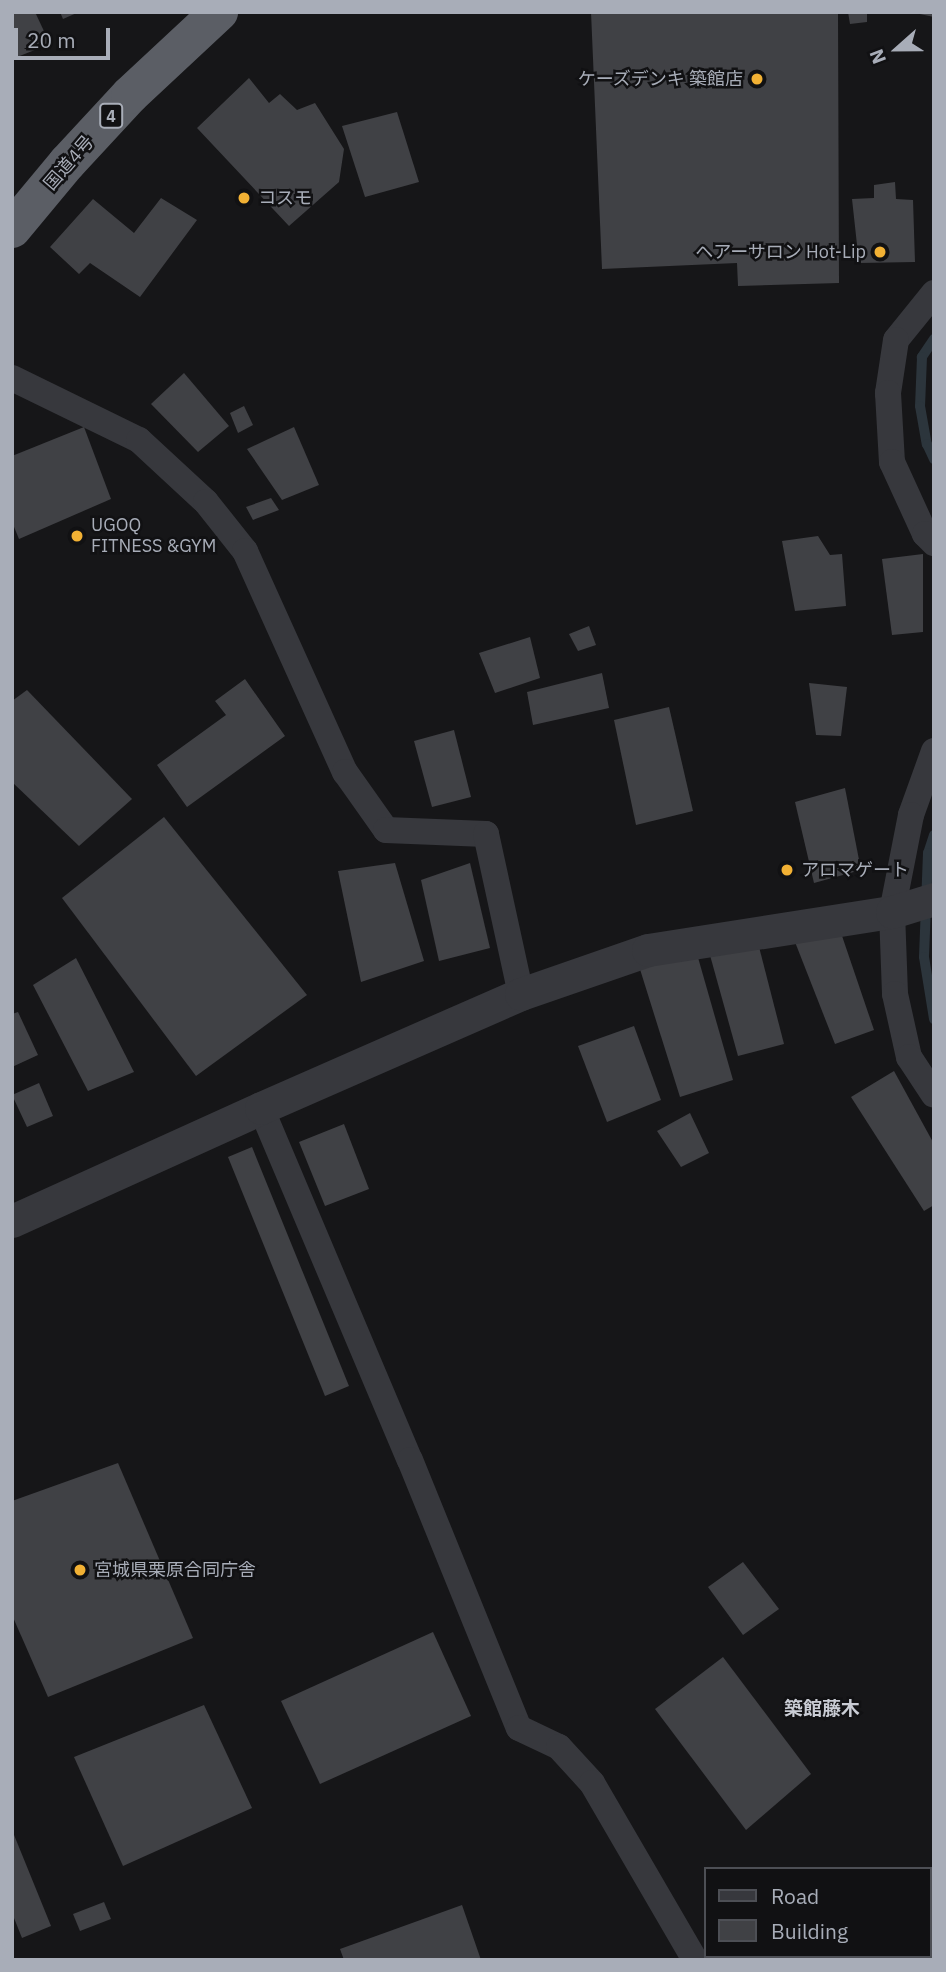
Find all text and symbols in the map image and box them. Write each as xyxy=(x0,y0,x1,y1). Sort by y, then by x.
scale bar xyxy=(18,14,114,58)
north arrow xyxy=(862,14,932,84)
text: 20 m xyxy=(27,26,76,54)
text: N xyxy=(864,46,891,67)
place label: ケーズデンキ 築館店 xyxy=(577,68,743,90)
marker: ケーズデンキ 築館店 xyxy=(749,71,765,87)
road number: 4 xyxy=(99,104,123,128)
street label: 国道4号 xyxy=(40,131,98,195)
place label: コスモ xyxy=(258,187,312,209)
marker: コスモ xyxy=(236,190,252,206)
place label: ヘアーサロン Hot-Lip xyxy=(695,241,866,263)
marker: ヘアーサロン Hot-Lip xyxy=(872,244,888,260)
place label: UGOQ FITNESS &GYM xyxy=(91,515,216,558)
marker: UGOQ FITNESS &GYM xyxy=(69,528,85,544)
place label: アロマゲート xyxy=(801,859,909,881)
marker: アロマゲート xyxy=(779,862,795,878)
place label: 宮城県栗原合同庁舎 xyxy=(94,1559,256,1581)
marker: 宮城県栗原合同庁舎 xyxy=(72,1562,88,1578)
district label: 築館藤木 xyxy=(784,1698,860,1720)
legend xyxy=(704,1867,932,1958)
text: Road xyxy=(771,1882,819,1910)
text: Building xyxy=(771,1917,848,1945)

